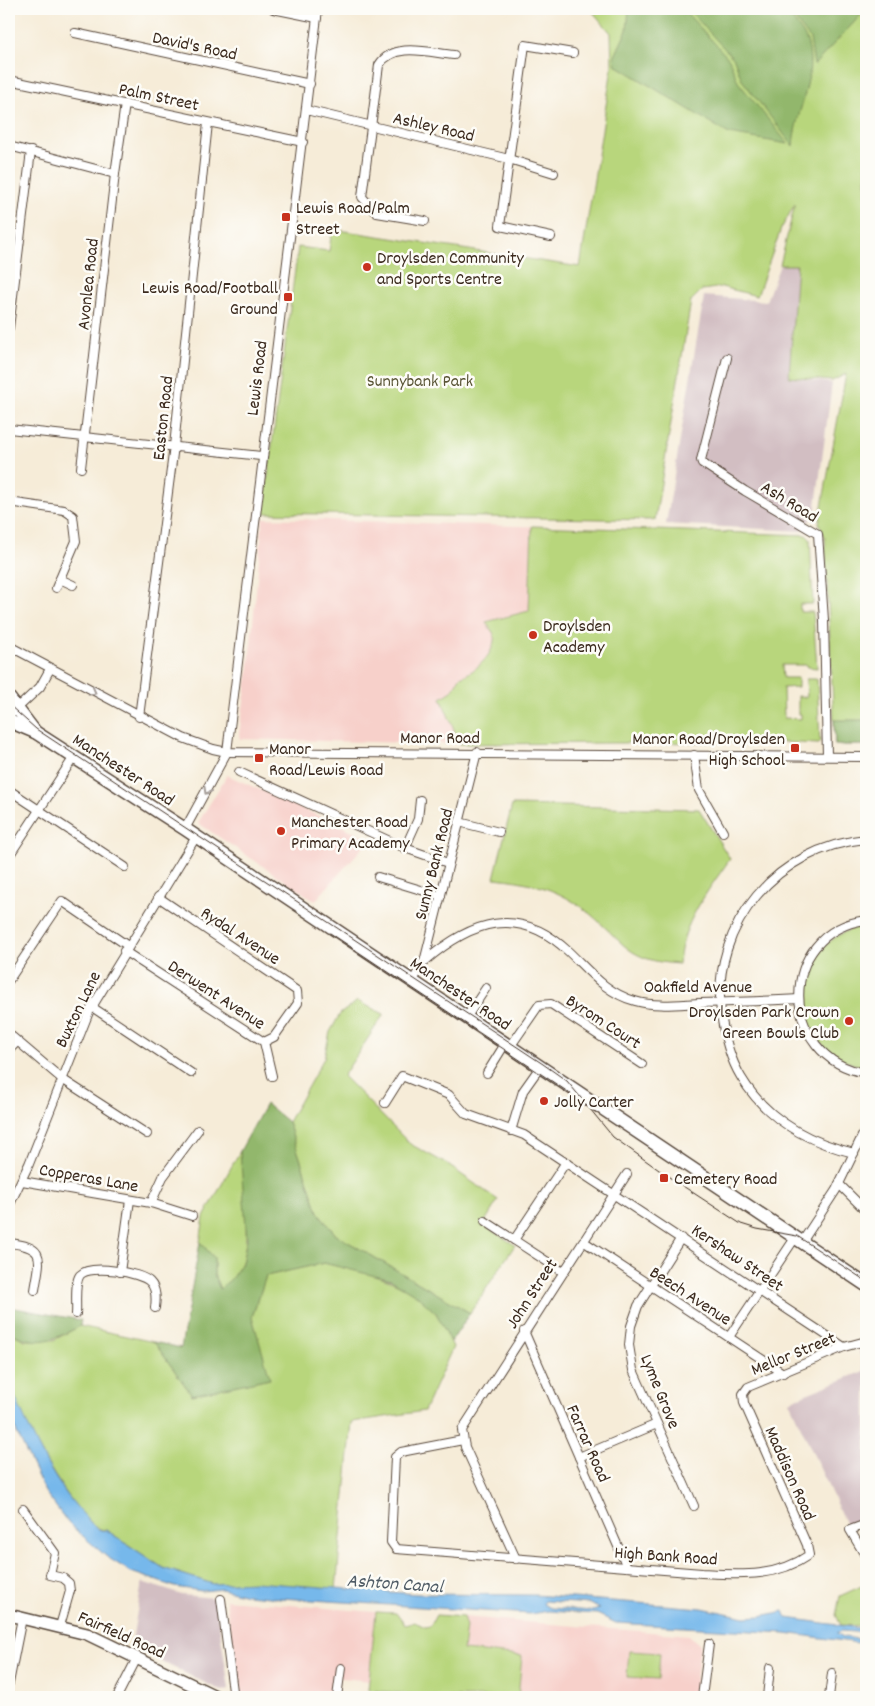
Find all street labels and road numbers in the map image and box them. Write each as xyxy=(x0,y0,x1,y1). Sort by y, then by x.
street label: David's Road xyxy=(150,26,239,69)
street label: Palm Street xyxy=(116,78,201,119)
street label: Ashley Road xyxy=(390,107,477,150)
street label: Avonlea Road xyxy=(72,237,107,331)
street label: Lewis Road xyxy=(241,339,275,417)
street label: Easton Road xyxy=(148,375,181,462)
street label: Ash Road xyxy=(755,476,822,530)
street label: Manor Road xyxy=(400,727,480,752)
street label: Manchester Road xyxy=(67,729,179,814)
street label: Sunny Bank Road xyxy=(409,806,461,923)
street label: Rydal Avenue xyxy=(195,902,285,972)
street label: Manchester Road xyxy=(404,952,515,1038)
street label: Derwent Avenue xyxy=(162,955,269,1037)
street label: Buxton Lane xyxy=(50,968,109,1052)
street label: Oakfield Avenue xyxy=(644,976,752,1001)
street label: Byrom Court xyxy=(560,989,645,1057)
street label: Copperas Lane xyxy=(37,1158,140,1200)
street label: Kershaw Street xyxy=(685,1219,788,1299)
street label: John Street xyxy=(501,1254,565,1334)
street label: Beech Avenue xyxy=(644,1261,736,1333)
street label: Mellor Street xyxy=(748,1327,840,1384)
street label: Lyme Grove xyxy=(632,1351,685,1433)
street label: Farrar Road xyxy=(558,1401,615,1487)
street label: Maddison Road xyxy=(757,1423,821,1525)
street label: High Bank Road xyxy=(613,1541,718,1574)
street label: Fairfield Road xyxy=(73,1606,169,1667)

